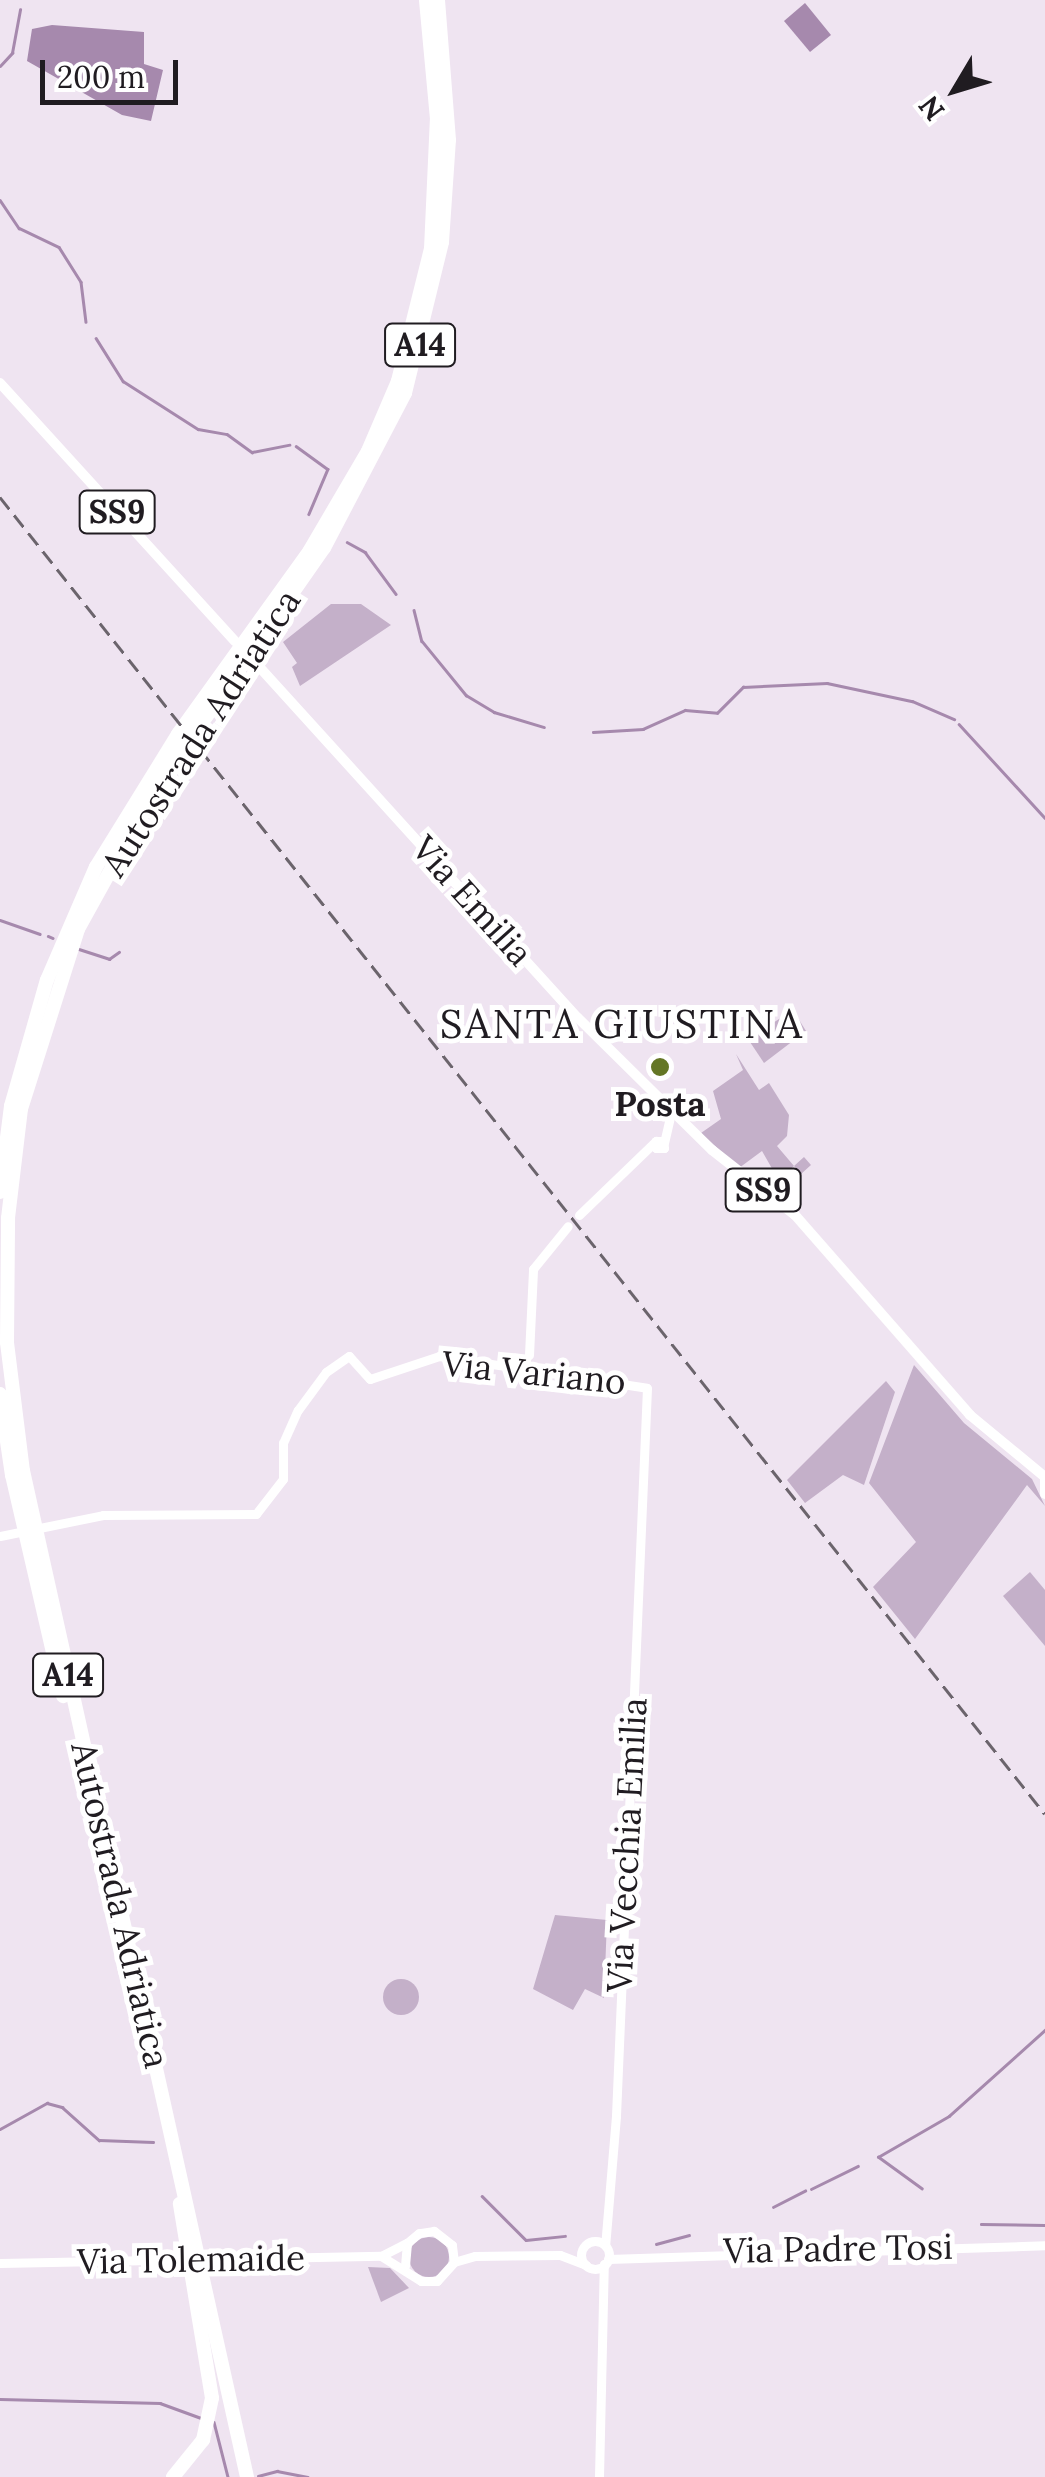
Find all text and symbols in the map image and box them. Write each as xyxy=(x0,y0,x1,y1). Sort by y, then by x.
scale bar xyxy=(45,40,182,102)
north arrow xyxy=(905,40,1005,140)
text: 200 m xyxy=(57,58,145,96)
text: N xyxy=(911,89,952,128)
road number: A14 xyxy=(382,318,458,372)
road number: SS9 xyxy=(77,485,157,539)
street label: Autostrada Adriatica xyxy=(93,582,309,884)
street label: Via Emilia xyxy=(403,828,541,974)
district label: SANTA GIUSTINA xyxy=(440,1000,804,1048)
marker: Posta xyxy=(649,1056,671,1078)
place label: Posta xyxy=(614,1083,706,1125)
road number: SS9 xyxy=(723,1163,803,1217)
street label: Via Variano xyxy=(440,1342,628,1404)
road number: A14 xyxy=(30,1648,106,1702)
street label: Via Vecchia Emilia xyxy=(598,1697,656,1993)
street label: Autostrada Adriatica xyxy=(62,1738,178,2072)
street label: Via Padre Tosi xyxy=(723,2226,953,2272)
street label: Via Tolemaide xyxy=(77,2237,305,2283)

